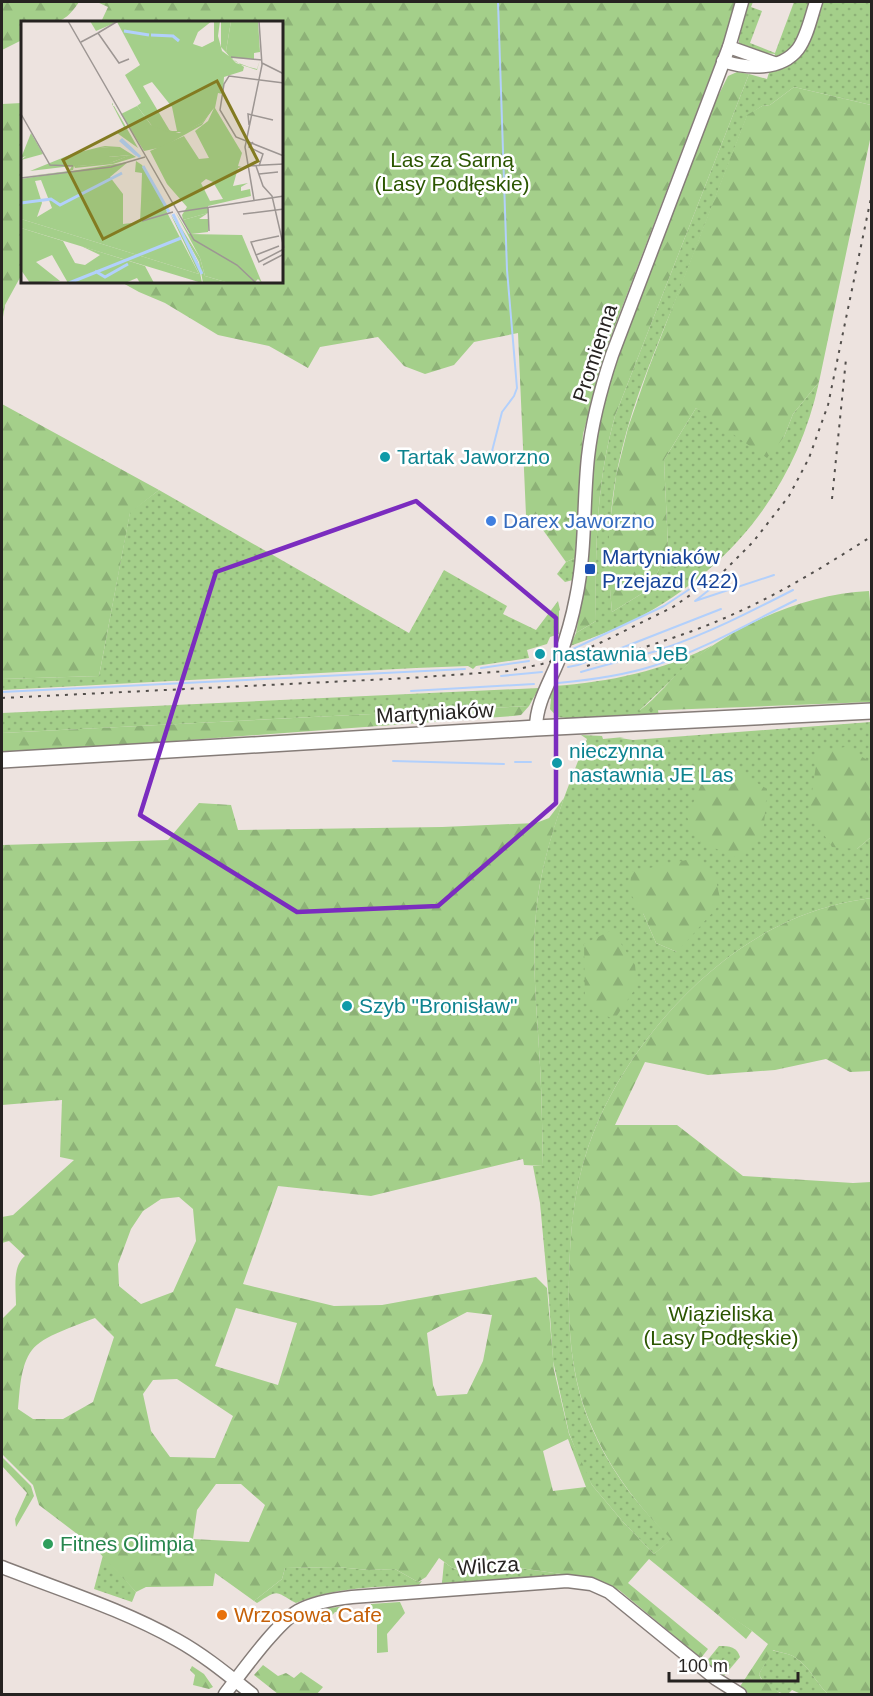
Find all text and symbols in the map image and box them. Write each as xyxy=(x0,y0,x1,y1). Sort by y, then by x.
inset map xyxy=(21,21,284,284)
park label: Las za Sarną (Lasy Podłęskie) xyxy=(374,148,530,195)
street label: Promienna xyxy=(568,301,621,405)
place label: Tartak Jaworzno xyxy=(397,445,550,468)
marker: Tartak Jaworzno xyxy=(378,450,392,464)
place label: Darex Jaworzno xyxy=(503,509,655,532)
marker: Darex Jaworzno xyxy=(484,514,498,528)
place label: Martyniaków Przejazd (422) xyxy=(602,545,739,592)
marker: Martyniaków Przejazd (422) xyxy=(583,562,597,576)
place label: nastawnia JeB xyxy=(552,642,689,665)
marker: nastawnia JeB xyxy=(533,647,547,661)
street label: Martyniaków xyxy=(376,698,495,727)
place label: nieczynna nastawnia JE Las xyxy=(569,739,734,786)
marker: nieczynna nastawnia JE Las xyxy=(550,756,564,770)
place label: Szyb "Bronisław" xyxy=(359,994,517,1017)
marker: Szyb "Bronisław" xyxy=(340,999,354,1013)
park label: Wiązieliska (Lasy Podłęskie) xyxy=(643,1302,799,1349)
place label: Fitnes Olimpia xyxy=(60,1532,195,1555)
marker: Fitnes Olimpia xyxy=(41,1537,55,1551)
street label: Wilcza xyxy=(456,1552,520,1579)
place label: Wrzosowa Cafe xyxy=(234,1603,382,1626)
marker: Wrzosowa Cafe xyxy=(215,1608,229,1622)
scale bar xyxy=(669,1645,798,1683)
text: 100 m xyxy=(678,1656,728,1676)

